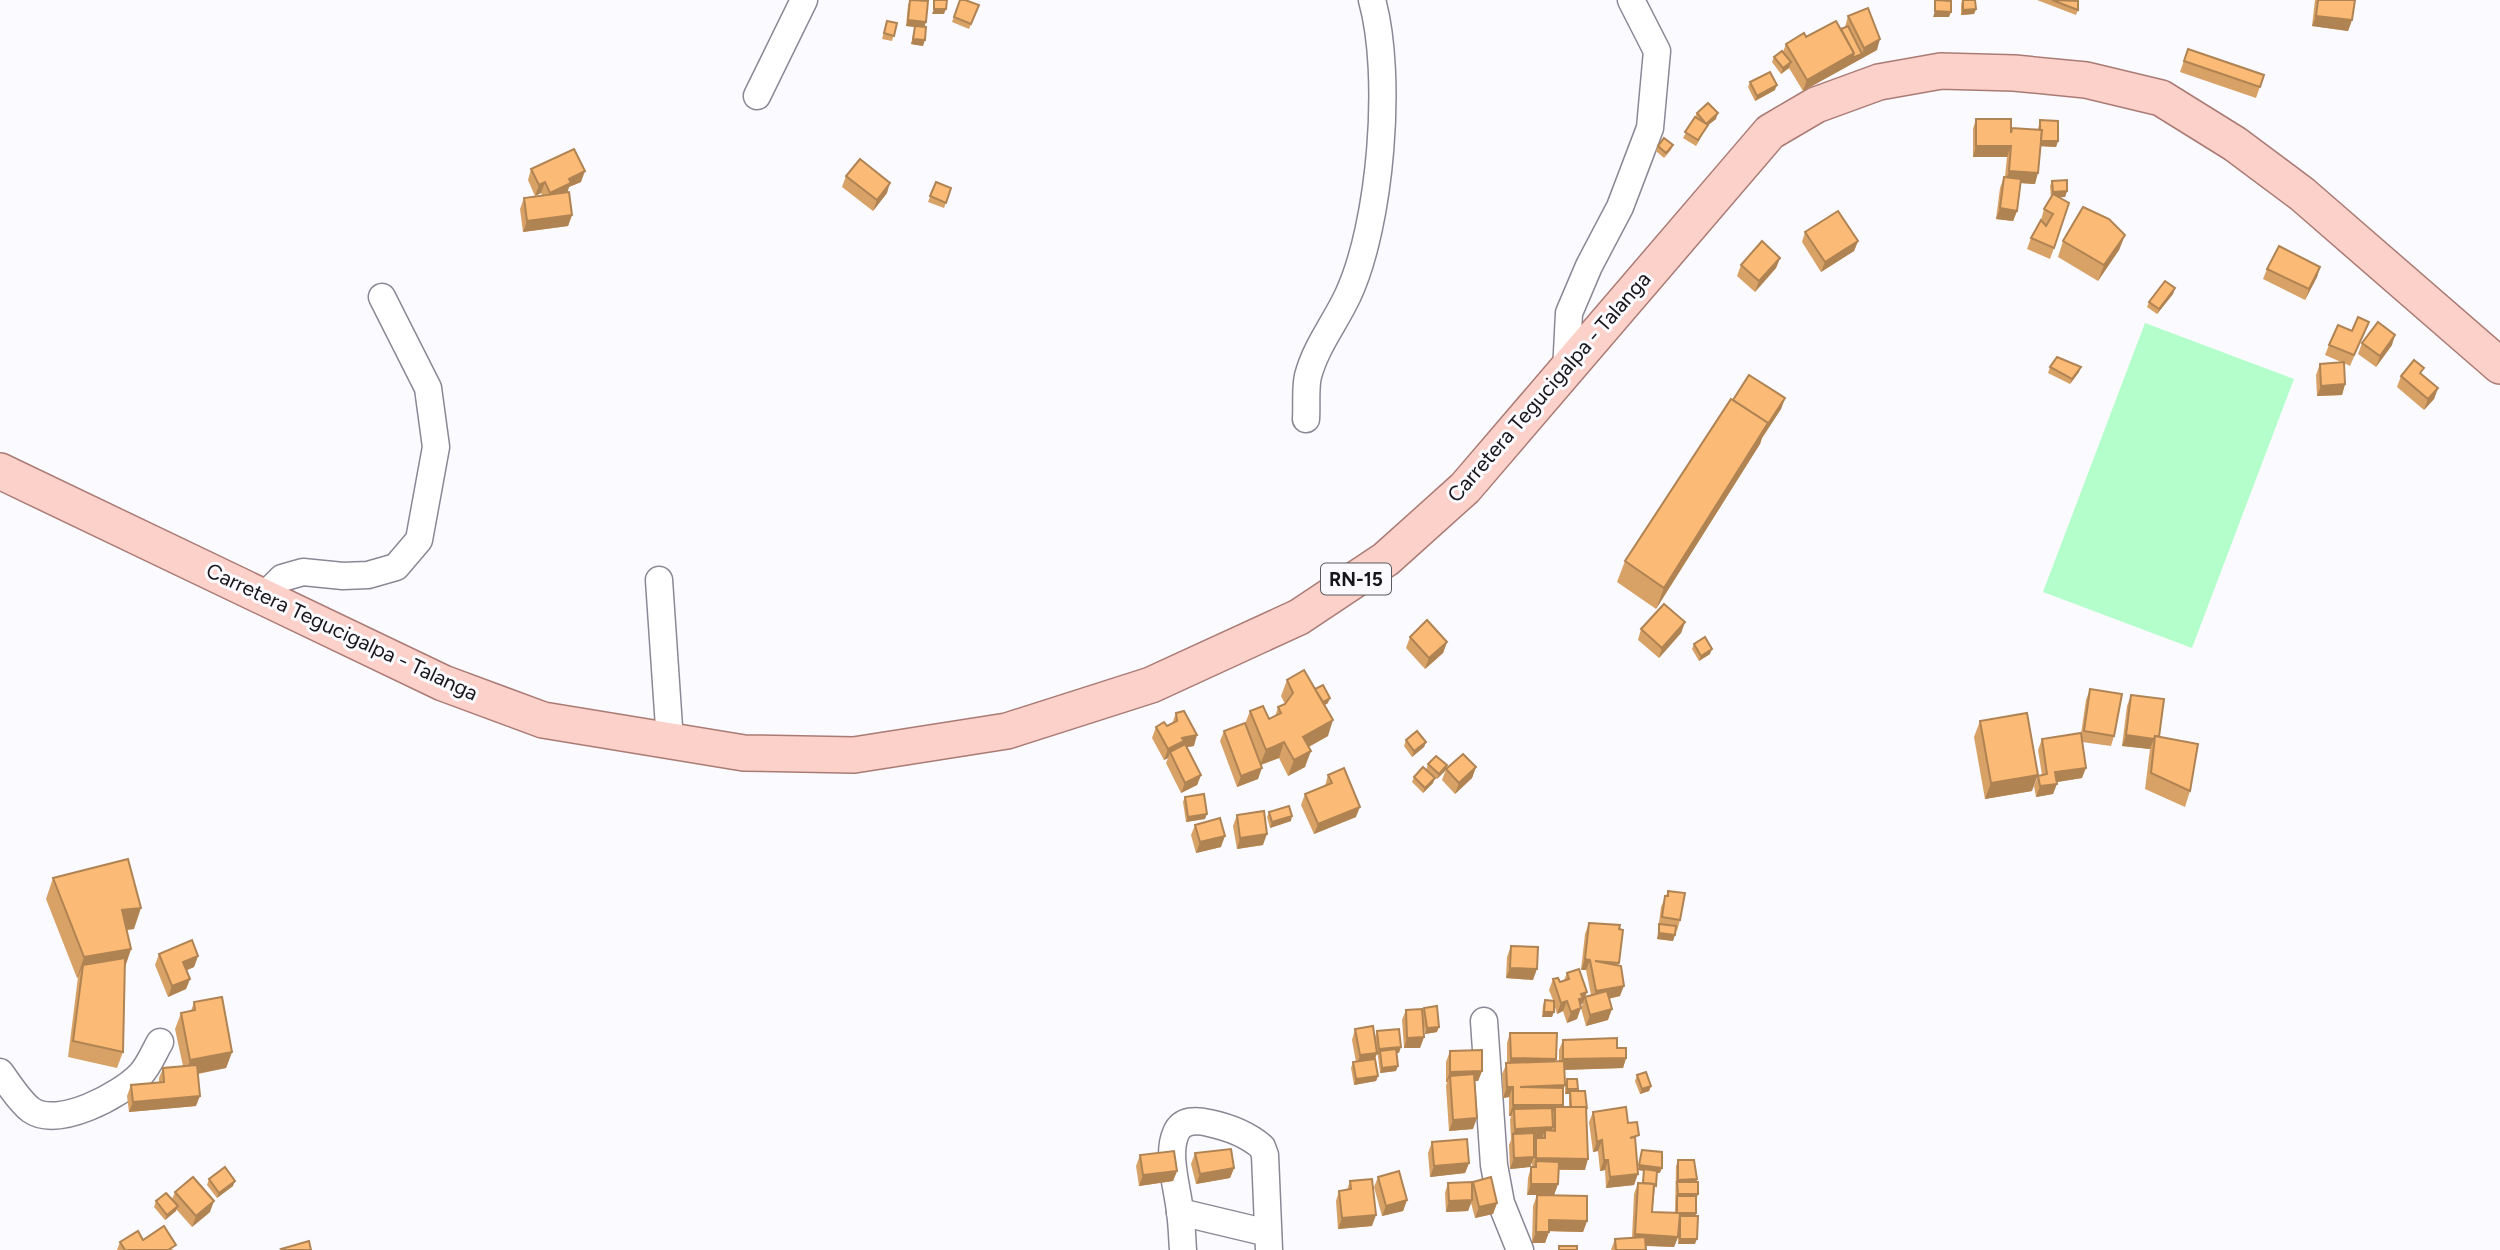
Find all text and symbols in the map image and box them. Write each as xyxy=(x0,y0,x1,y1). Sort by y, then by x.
street label: Carretera Tegucigalpa - Talanga xyxy=(1442,266,1655,507)
street label: Carretera Tegucigalpa - Talanga xyxy=(202,557,482,706)
road number: RN-15 xyxy=(1321,564,1391,594)

